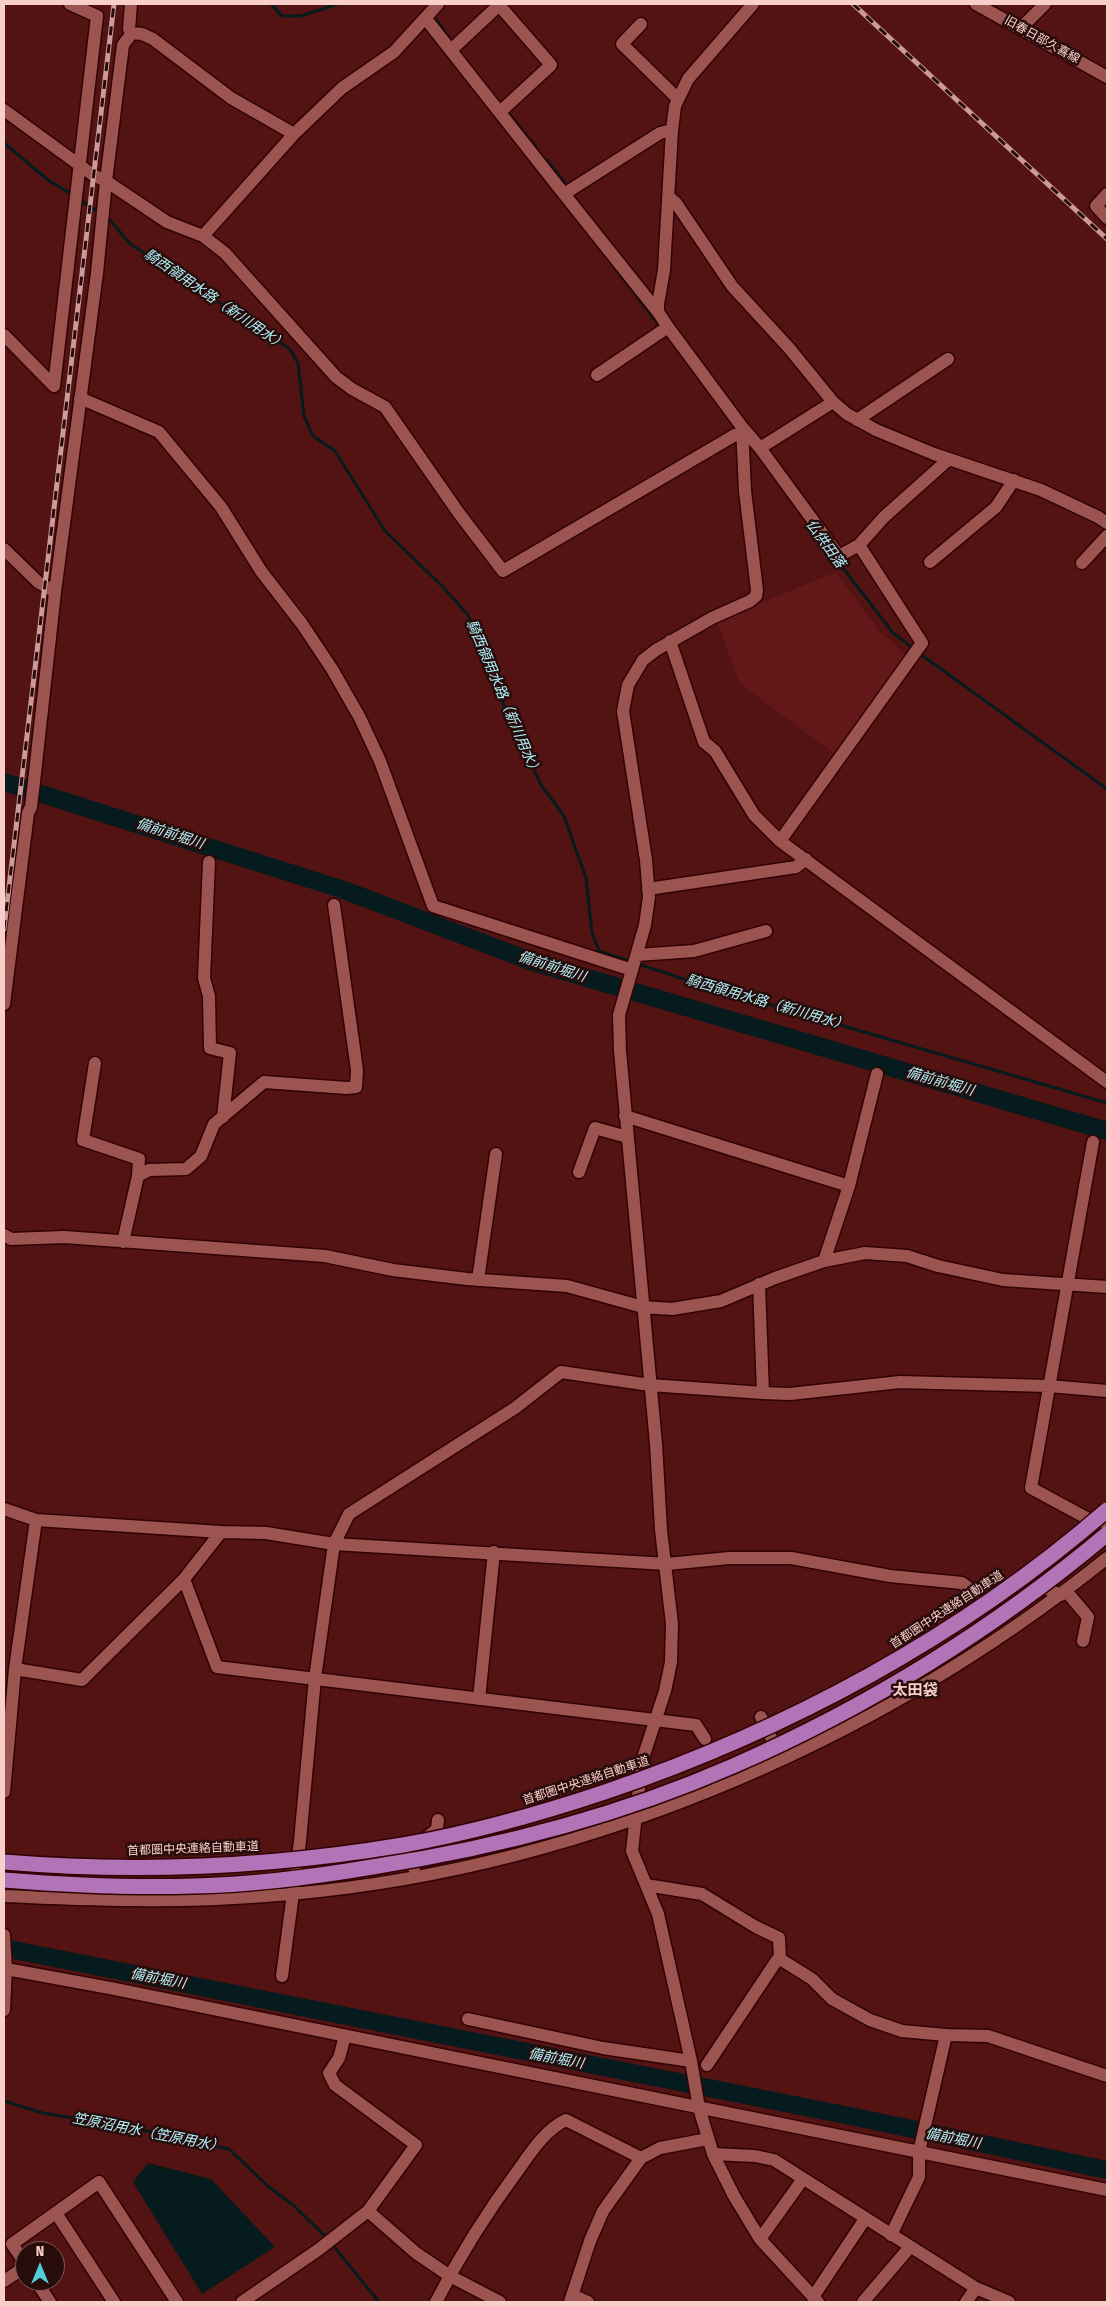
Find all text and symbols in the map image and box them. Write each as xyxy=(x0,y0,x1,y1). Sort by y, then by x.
street label: 旧春日部久喜線 xyxy=(1002,13,1082,67)
water label: 騎西領用水路（新川用水） xyxy=(141,246,289,354)
water label: 仏供田落 xyxy=(802,516,848,572)
water label: 騎西領用水路（新川用水） xyxy=(462,617,544,779)
water label: 備前前堀川 xyxy=(134,815,206,853)
water label: 備前前堀川 xyxy=(516,948,588,986)
water label: 騎西領用水路（新川用水） xyxy=(684,972,850,1034)
water label: 備前前堀川 xyxy=(904,1064,976,1100)
street label: 首都圏中央連絡自動車道 xyxy=(888,1568,1006,1652)
district label: 太田袋 xyxy=(893,1682,937,1700)
street label: 首都圏中央連絡自動車道 xyxy=(521,1754,651,1808)
street label: 首都圏中央連絡自動車道 xyxy=(127,1840,259,1858)
water label: 備前堀川 xyxy=(129,1965,187,1993)
water label: 備前堀川 xyxy=(527,2045,585,2073)
water label: 笠原沼用水（笠原用水） xyxy=(71,2110,225,2156)
water label: 備前堀川 xyxy=(924,2125,982,2153)
north arrow xyxy=(15,2241,65,2291)
text: N xyxy=(36,2243,44,2260)

